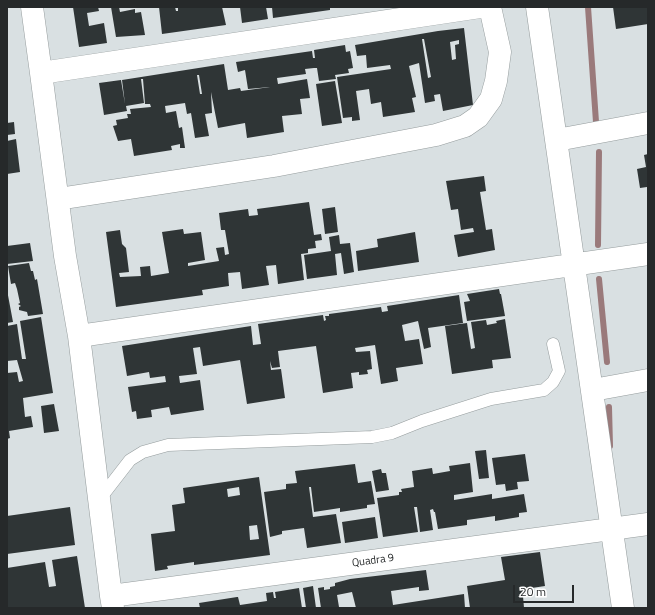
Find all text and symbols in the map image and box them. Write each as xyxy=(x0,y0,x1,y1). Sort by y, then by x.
street label: Quadra 9 xyxy=(351,552,395,570)
scale bar xyxy=(515,577,576,603)
text: 20 m xyxy=(520,582,546,601)

